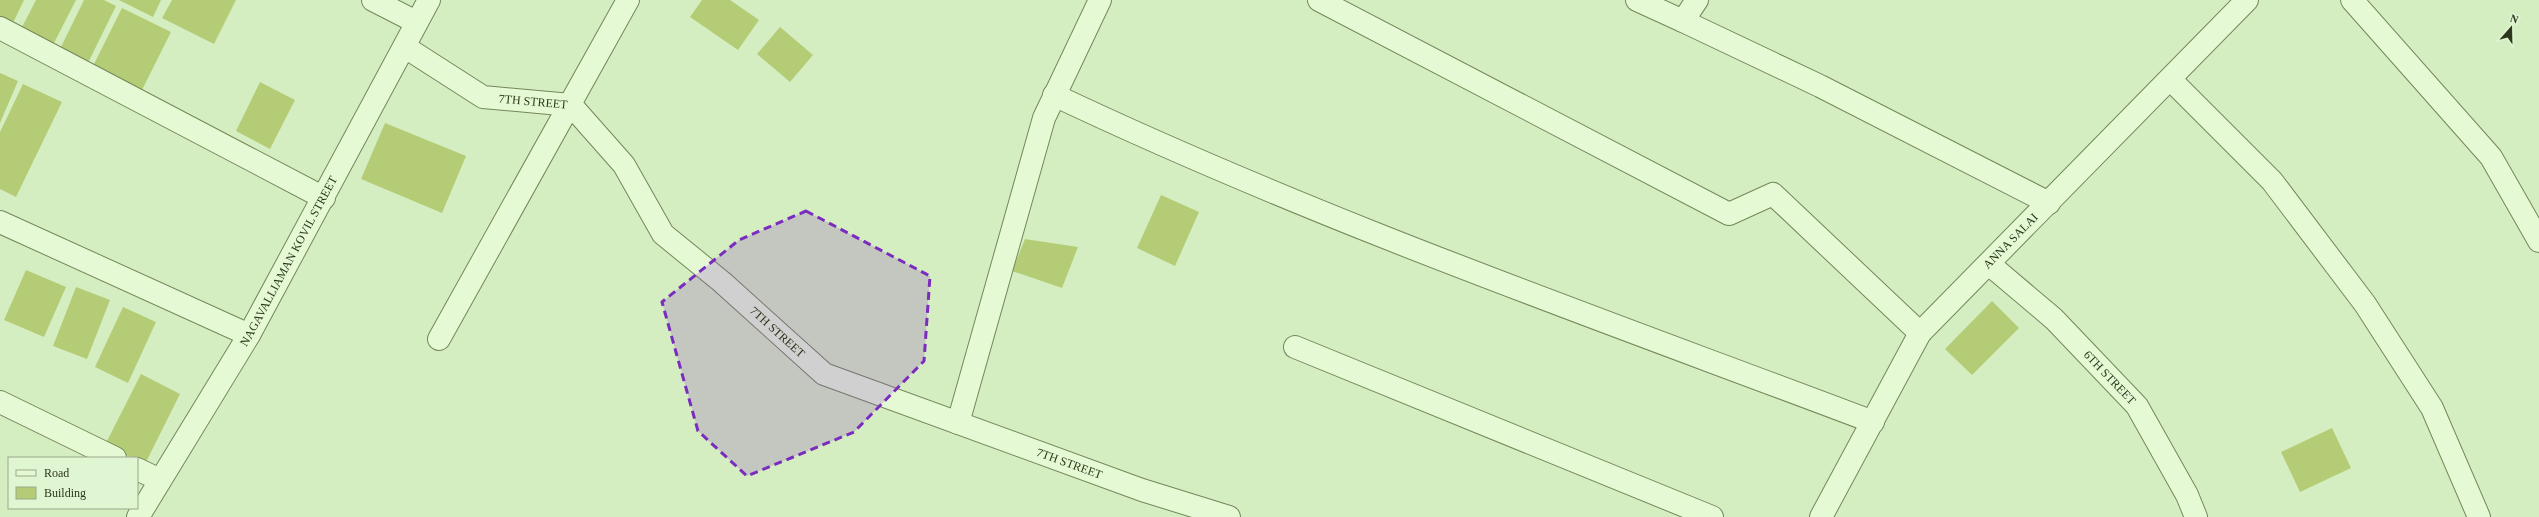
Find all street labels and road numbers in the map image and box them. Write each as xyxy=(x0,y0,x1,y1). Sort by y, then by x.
street label: 7TH STREET xyxy=(498,91,569,112)
street label: NAGAVALLIAMAN KOVIL STREET xyxy=(237,173,340,349)
street label: ANNA SALAI xyxy=(1980,210,2041,272)
street label: 7TH STREET xyxy=(747,304,808,361)
street label: 6TH STREET xyxy=(2081,348,2139,408)
street label: 7TH STREET xyxy=(1035,445,1105,482)

